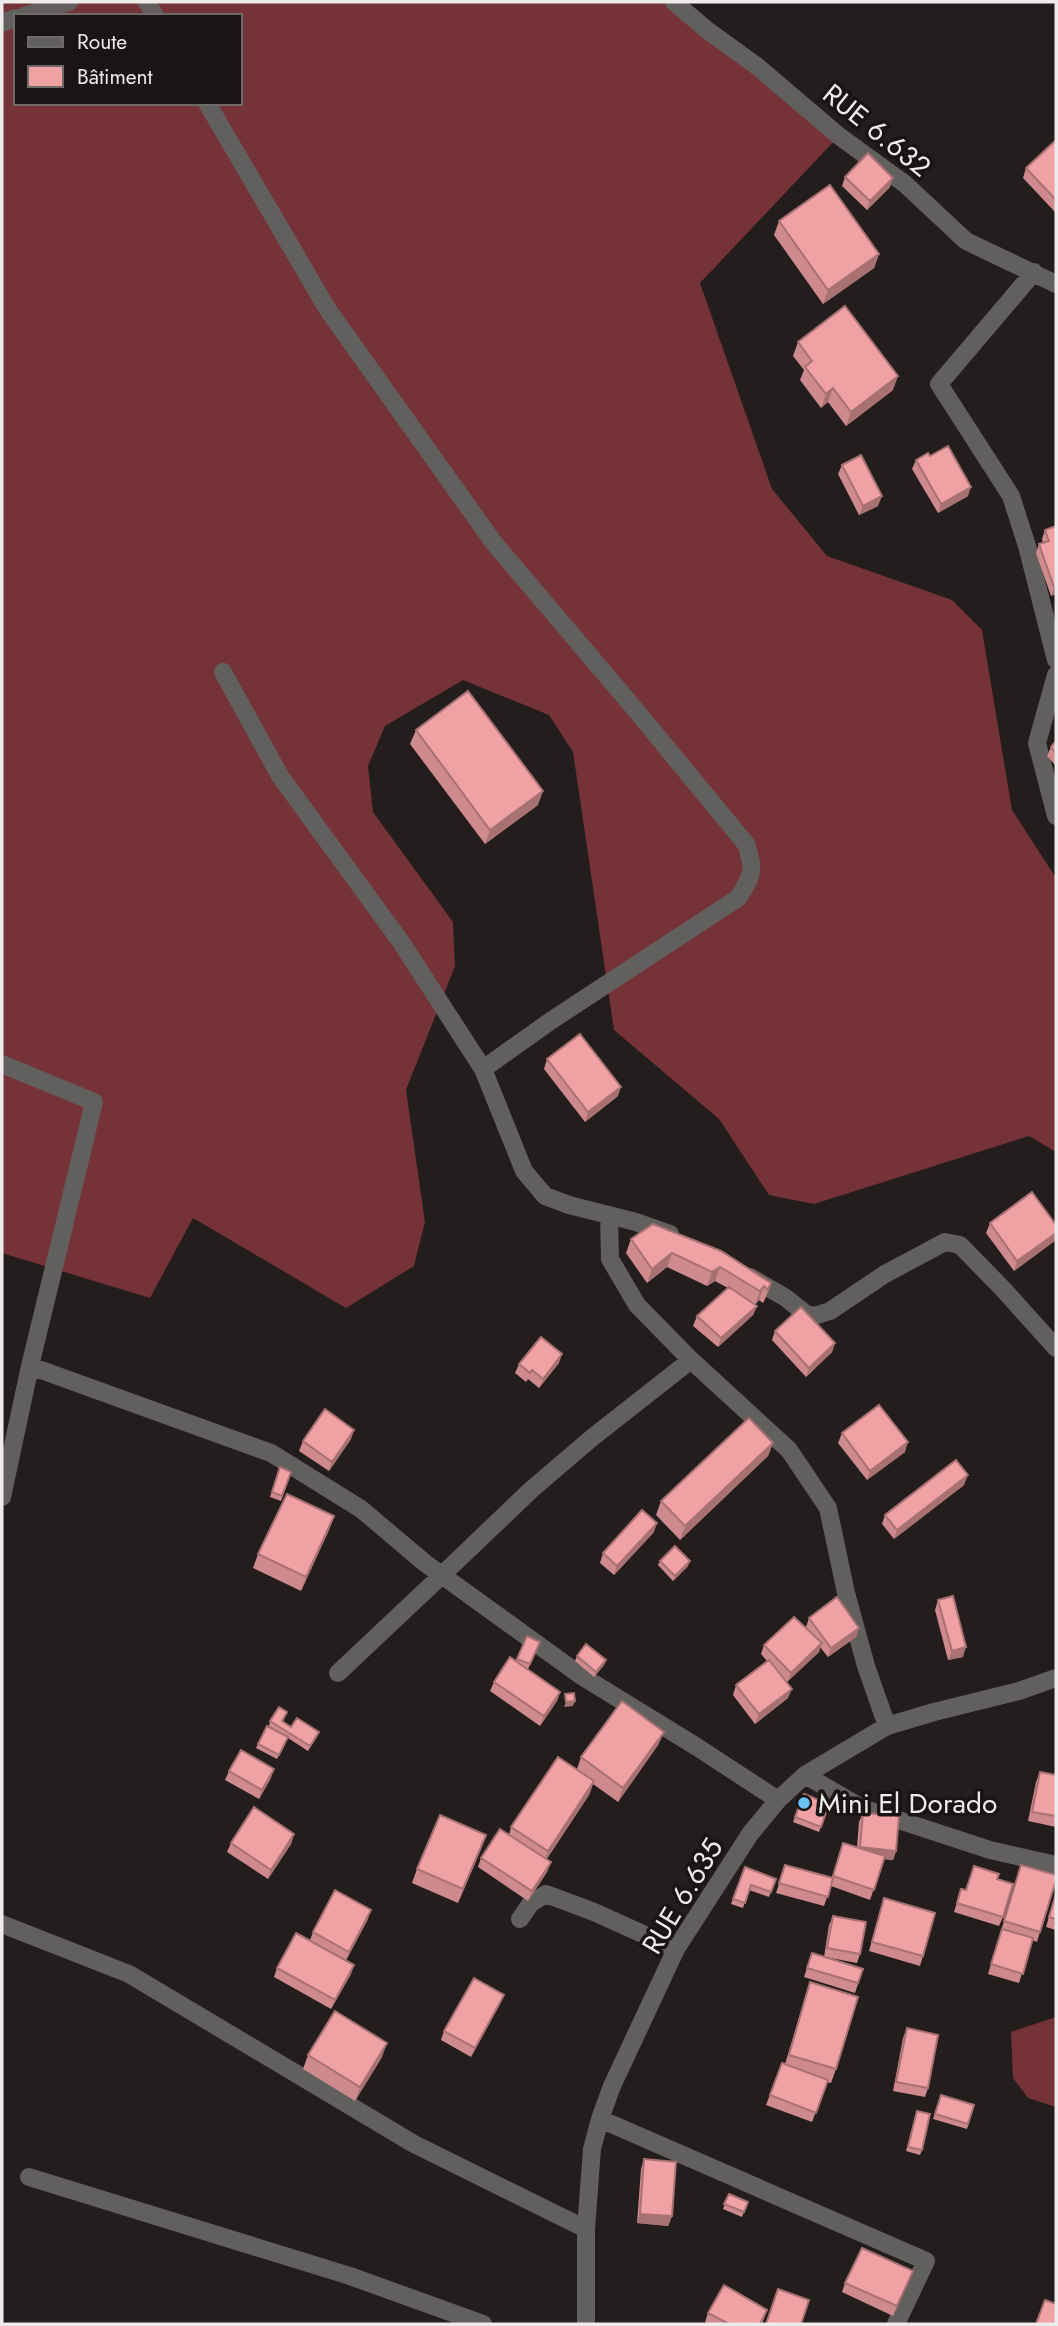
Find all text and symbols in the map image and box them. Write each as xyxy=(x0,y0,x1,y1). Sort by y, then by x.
legend xyxy=(14,14,242,105)
text: Route xyxy=(77,27,127,57)
text: Bâtiment xyxy=(77,62,153,92)
street label: RUE 6.632 xyxy=(814,74,940,187)
place label: Mini El Dorado xyxy=(818,1783,997,1824)
marker: Mini El Dorado xyxy=(796,1795,812,1811)
street label: RUE 6.635 xyxy=(632,1831,733,1962)

